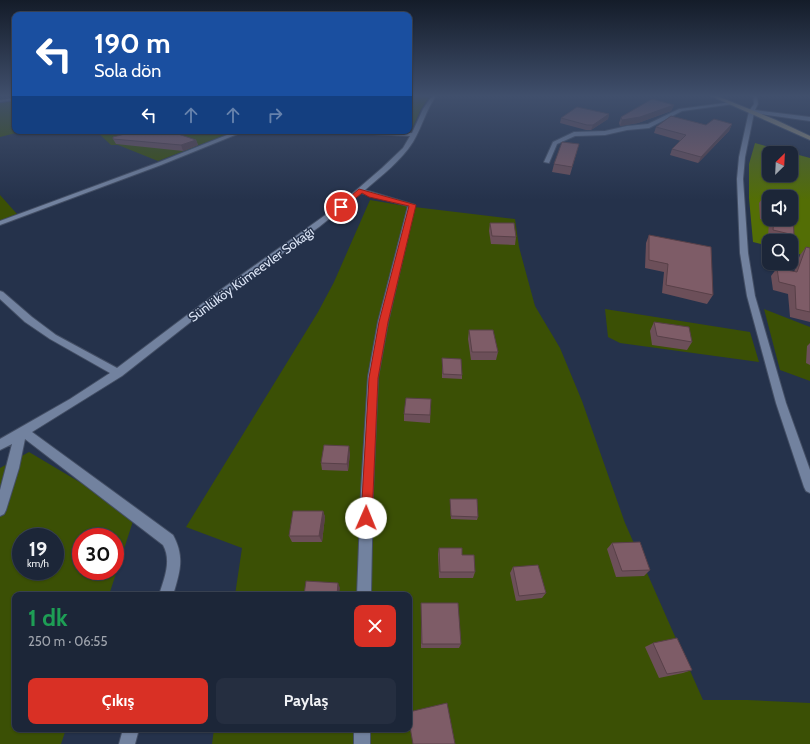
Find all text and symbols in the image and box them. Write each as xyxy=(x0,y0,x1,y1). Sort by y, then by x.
text: 190 m xyxy=(94,26,170,60)
icon: left xyxy=(28,28,80,80)
text: Sola dön xyxy=(94,60,161,82)
icon: left xyxy=(138,104,160,126)
icon: ahead xyxy=(180,104,202,126)
icon: ahead xyxy=(222,104,244,126)
icon: right xyxy=(264,104,286,126)
north arrow xyxy=(762,146,798,182)
map controls xyxy=(762,146,798,270)
pin xyxy=(324,190,358,224)
button: sound xyxy=(762,190,798,226)
icon: arrive xyxy=(330,196,352,218)
street label: Sünlüköy Kümeevler Sokağı xyxy=(185,223,317,325)
button: search xyxy=(762,234,798,270)
position arrow xyxy=(345,497,387,539)
speed limit sign: 30 xyxy=(72,528,124,580)
text: 19 xyxy=(29,537,47,561)
text: km/h xyxy=(27,557,49,570)
text: 1 dk xyxy=(28,603,68,632)
button: close xyxy=(354,605,396,647)
text: 250 m · 06:55 xyxy=(28,633,107,649)
button: Çıkış xyxy=(28,678,208,724)
button: Paylaş xyxy=(216,678,396,724)

